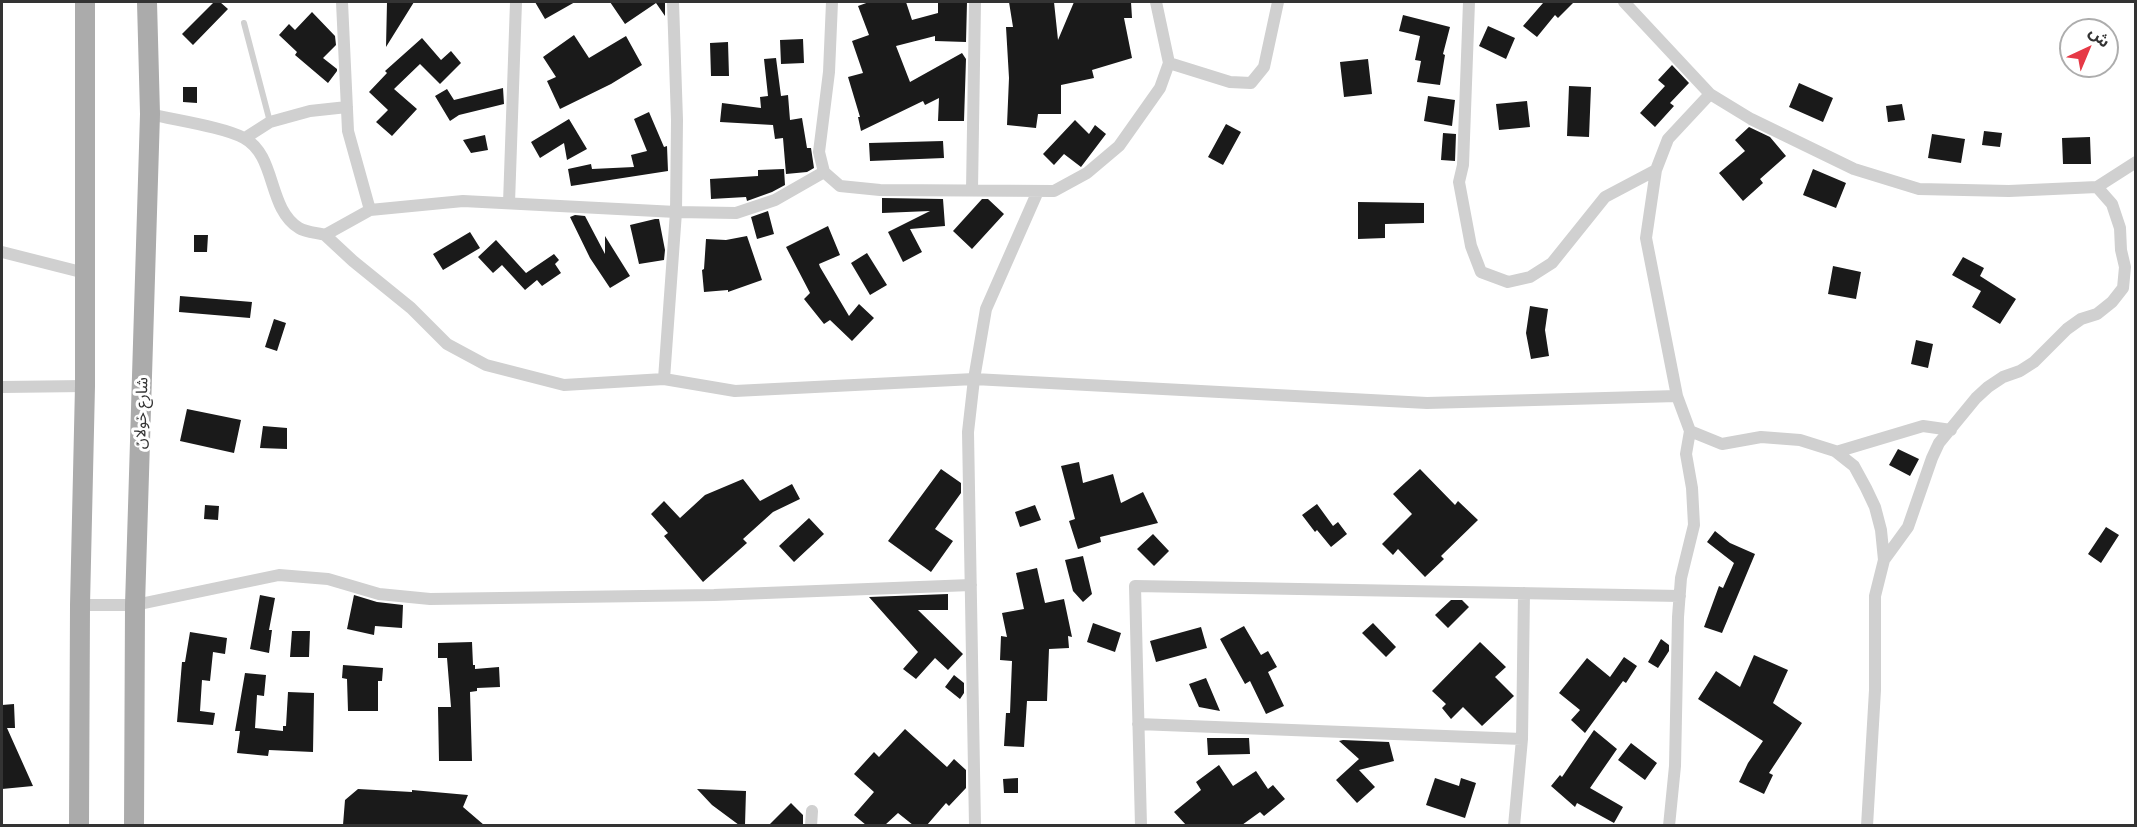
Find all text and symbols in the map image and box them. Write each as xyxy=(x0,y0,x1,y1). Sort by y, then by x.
north arrow xyxy=(2059,18,2119,78)
text: ش xyxy=(2086,22,2114,51)
street label: شارع خولان xyxy=(130,377,152,449)

